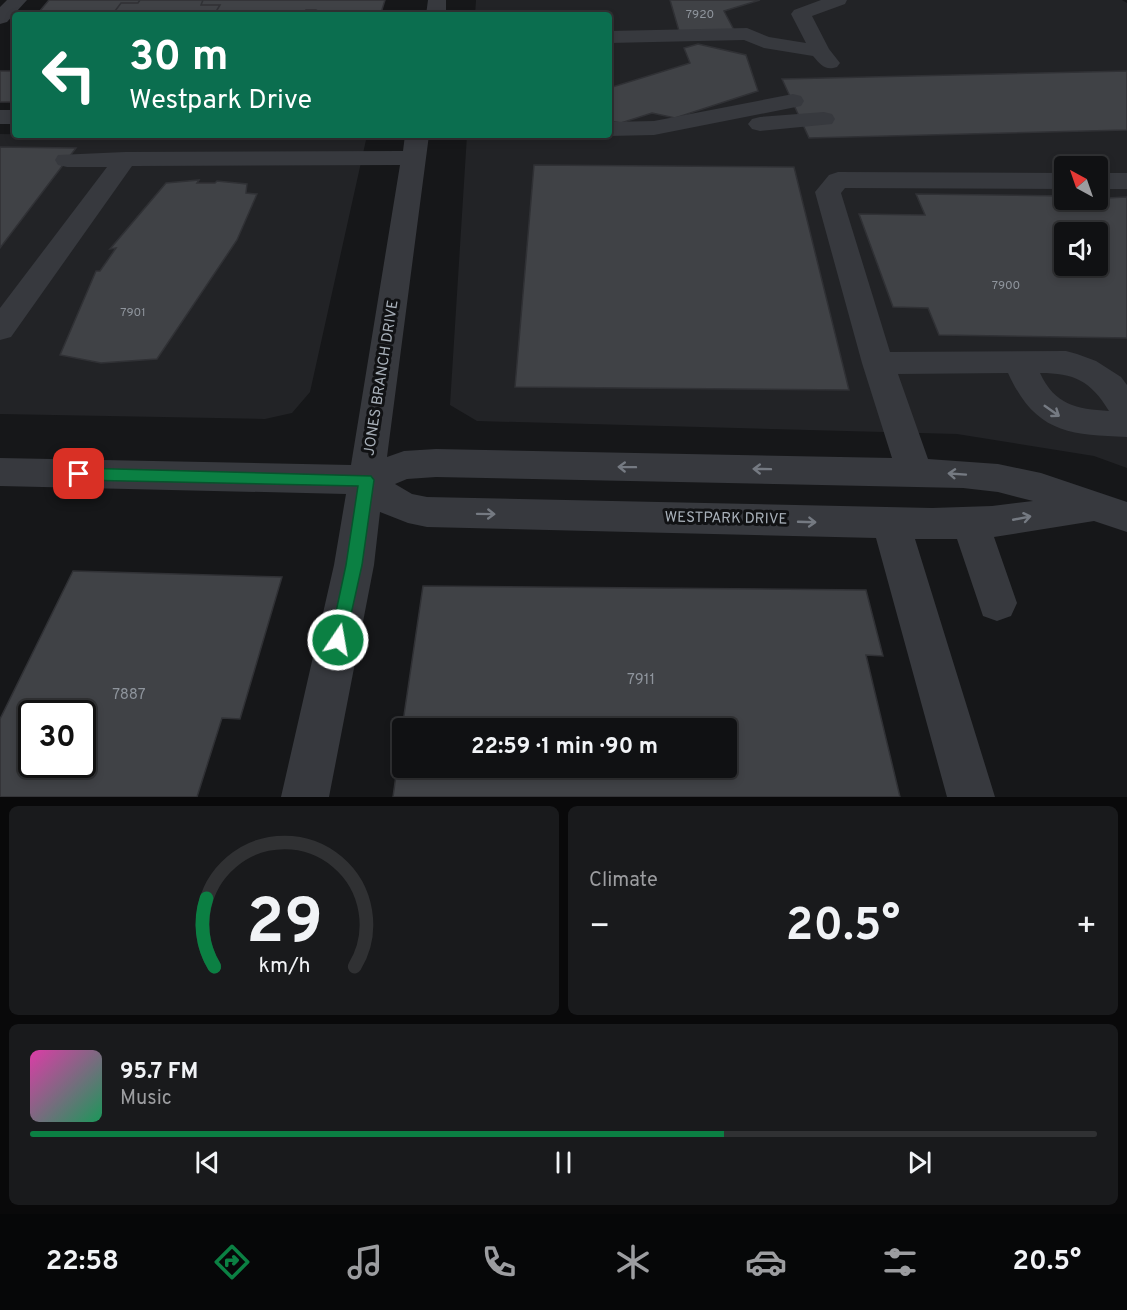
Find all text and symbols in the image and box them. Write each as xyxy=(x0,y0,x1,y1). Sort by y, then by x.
house number: 7920 xyxy=(686,7,714,23)
text: 30 m xyxy=(129,32,228,85)
icon: left xyxy=(30,36,108,114)
text: Westpark Drive xyxy=(129,84,312,118)
north arrow xyxy=(1054,156,1108,210)
map controls xyxy=(1054,156,1108,276)
button: sound xyxy=(1054,222,1108,276)
house number: 7900 xyxy=(992,278,1020,294)
street label: JONES BRANCH DRIVE xyxy=(360,299,404,457)
house number: 7901 xyxy=(120,305,146,321)
one-way arrow xyxy=(1043,405,1059,417)
pin xyxy=(53,448,104,499)
icon: arrive xyxy=(62,457,95,490)
one-way arrow xyxy=(617,461,637,472)
one-way arrow xyxy=(752,463,772,475)
one-way arrow xyxy=(947,468,967,479)
one-way arrow xyxy=(475,508,495,519)
street label: WESTPARK DRIVE xyxy=(665,508,787,530)
one-way arrow xyxy=(1012,512,1032,523)
one-way arrow xyxy=(796,516,816,527)
position arrow xyxy=(306,608,370,672)
house number: 7911 xyxy=(627,671,655,690)
house number: 7887 xyxy=(112,686,146,705)
speed limit sign: 30 xyxy=(18,700,96,778)
text: 22:59 · 1 min · 90 m xyxy=(471,734,658,761)
text: Climate xyxy=(589,868,658,894)
text: 29 xyxy=(246,886,322,965)
text: 20.5° xyxy=(786,899,900,956)
text: − xyxy=(589,907,610,949)
text: + xyxy=(1076,907,1097,949)
text: km/h xyxy=(258,954,310,981)
text: 95.7 FM xyxy=(120,1059,198,1086)
text: Music xyxy=(120,1086,172,1112)
icon: previous xyxy=(191,1146,224,1179)
icon: pause xyxy=(547,1146,580,1179)
icon: next xyxy=(903,1146,936,1179)
icon: directions xyxy=(211,1241,253,1283)
icon: music xyxy=(344,1241,386,1283)
icon: phone xyxy=(478,1241,520,1283)
icon: climate xyxy=(612,1241,654,1283)
icon: car xyxy=(745,1241,787,1283)
icon: filters xyxy=(879,1241,921,1283)
text: 22:58 xyxy=(46,1245,119,1279)
text: 20.5° xyxy=(1013,1245,1081,1279)

